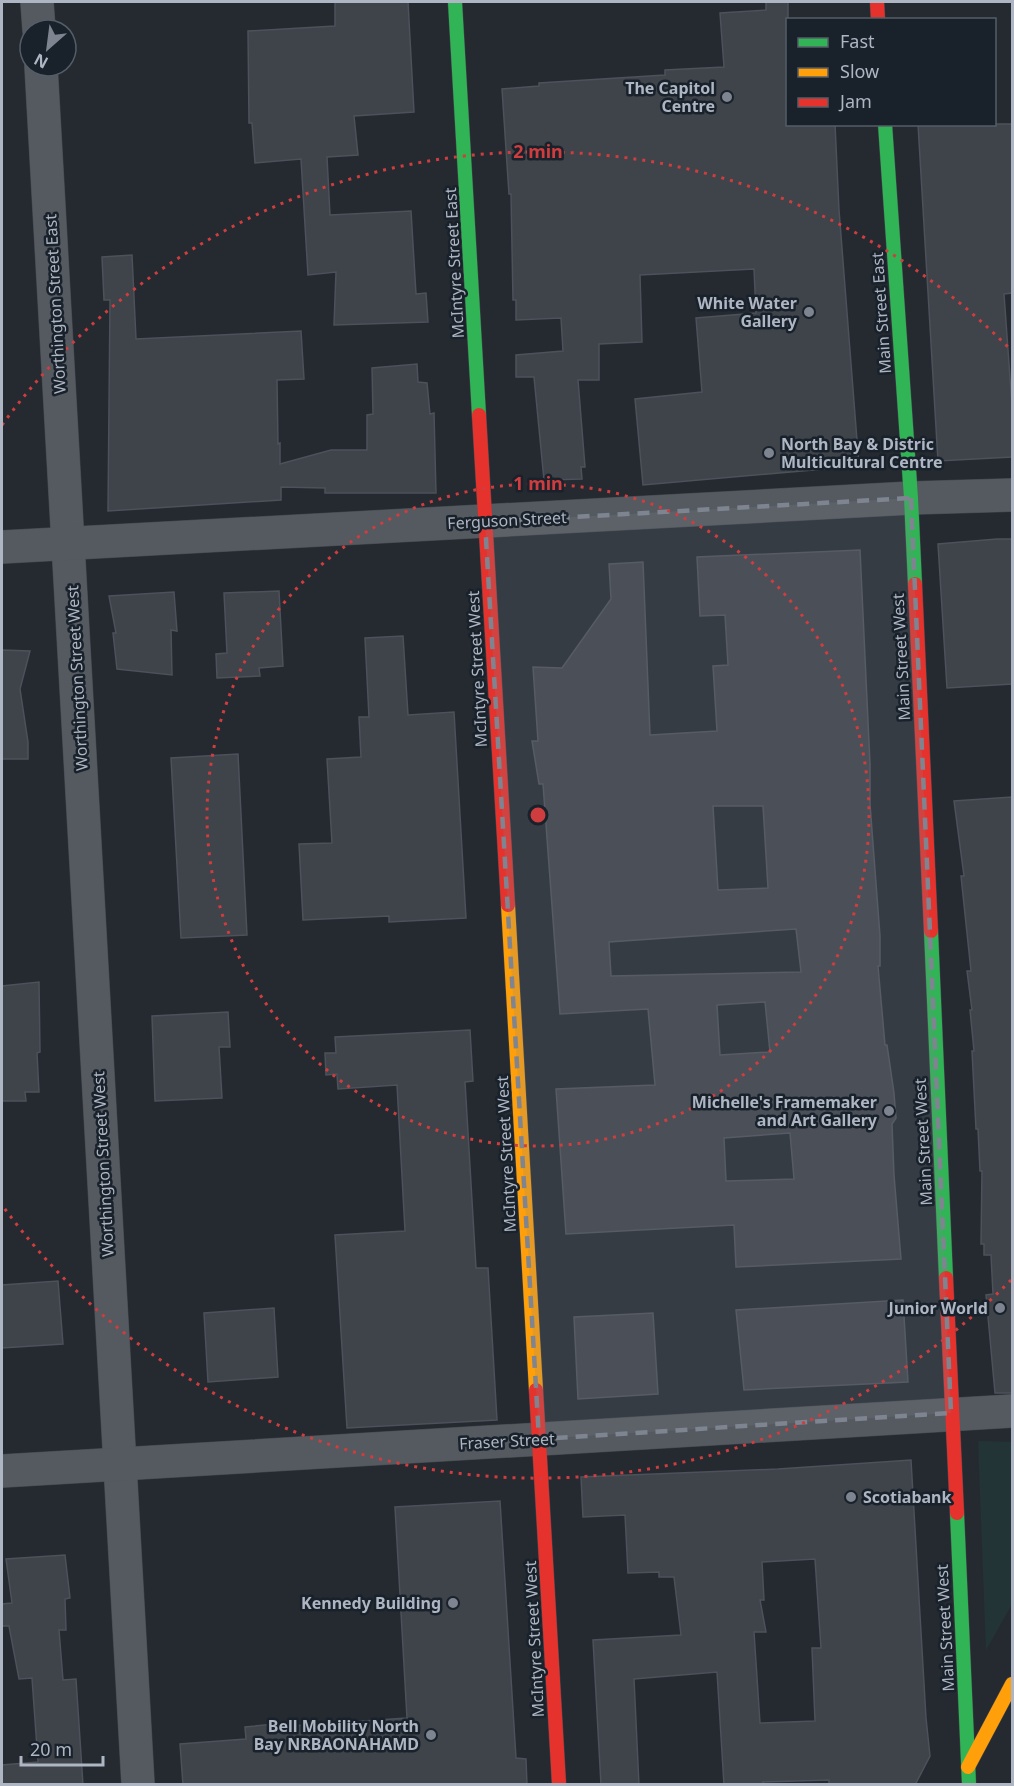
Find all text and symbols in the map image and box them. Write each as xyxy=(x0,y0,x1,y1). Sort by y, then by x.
north arrow xyxy=(18,18,78,78)
legend xyxy=(786,18,996,126)
text: Fast xyxy=(840,29,875,53)
text: N xyxy=(30,48,52,74)
text: Slow xyxy=(840,59,879,83)
place label: The Capitol Centre xyxy=(625,77,715,117)
text: Jam xyxy=(838,89,872,113)
marker: The Capitol Centre xyxy=(720,90,734,104)
text: 2 min xyxy=(513,139,563,163)
street label: McIntyre Street East xyxy=(439,187,469,339)
street label: Worthington Street East xyxy=(39,213,71,394)
street label: Main Street East xyxy=(866,251,896,375)
place label: White Water Gallery xyxy=(697,292,798,332)
marker: White Water Gallery xyxy=(802,305,816,319)
place label: North Bay & Distric Multicultural Centre xyxy=(781,433,943,473)
marker: North Bay & Distric Multicultural Centre xyxy=(762,446,776,460)
text: 1 min xyxy=(513,471,563,495)
street label: Ferguson Street xyxy=(447,506,567,534)
street label: Worthington Street West xyxy=(61,584,93,771)
street label: McIntyre Street West xyxy=(462,590,492,748)
street label: Main Street West xyxy=(887,593,915,721)
centre of rings xyxy=(528,805,548,825)
street label: Worthington Street West xyxy=(87,1070,119,1257)
street label: McIntyre Street West xyxy=(491,1075,521,1233)
street label: Main Street West xyxy=(909,1078,937,1206)
place label: Michelle's Framemaker and Art Gallery xyxy=(692,1091,878,1131)
marker: Michelle's Framemaker and Art Gallery xyxy=(882,1104,896,1118)
place label: Junior World xyxy=(887,1297,988,1319)
marker: Junior World xyxy=(993,1301,1007,1315)
street label: Fraser Street xyxy=(459,1427,556,1454)
place label: Scotiabank xyxy=(863,1486,951,1508)
marker: Scotiabank xyxy=(844,1490,858,1504)
street label: McIntyre Street West xyxy=(519,1560,549,1718)
street label: Main Street West xyxy=(931,1564,959,1692)
place label: Kennedy Building xyxy=(301,1592,441,1614)
marker: Kennedy Building xyxy=(446,1596,460,1610)
place label: Bell Mobility North Bay NRBAONAHAMD xyxy=(254,1715,419,1755)
marker: Bell Mobility North Bay NRBAONAHAMD xyxy=(424,1728,438,1742)
scale bar xyxy=(21,1729,104,1767)
text: 20 m xyxy=(30,1737,72,1761)

